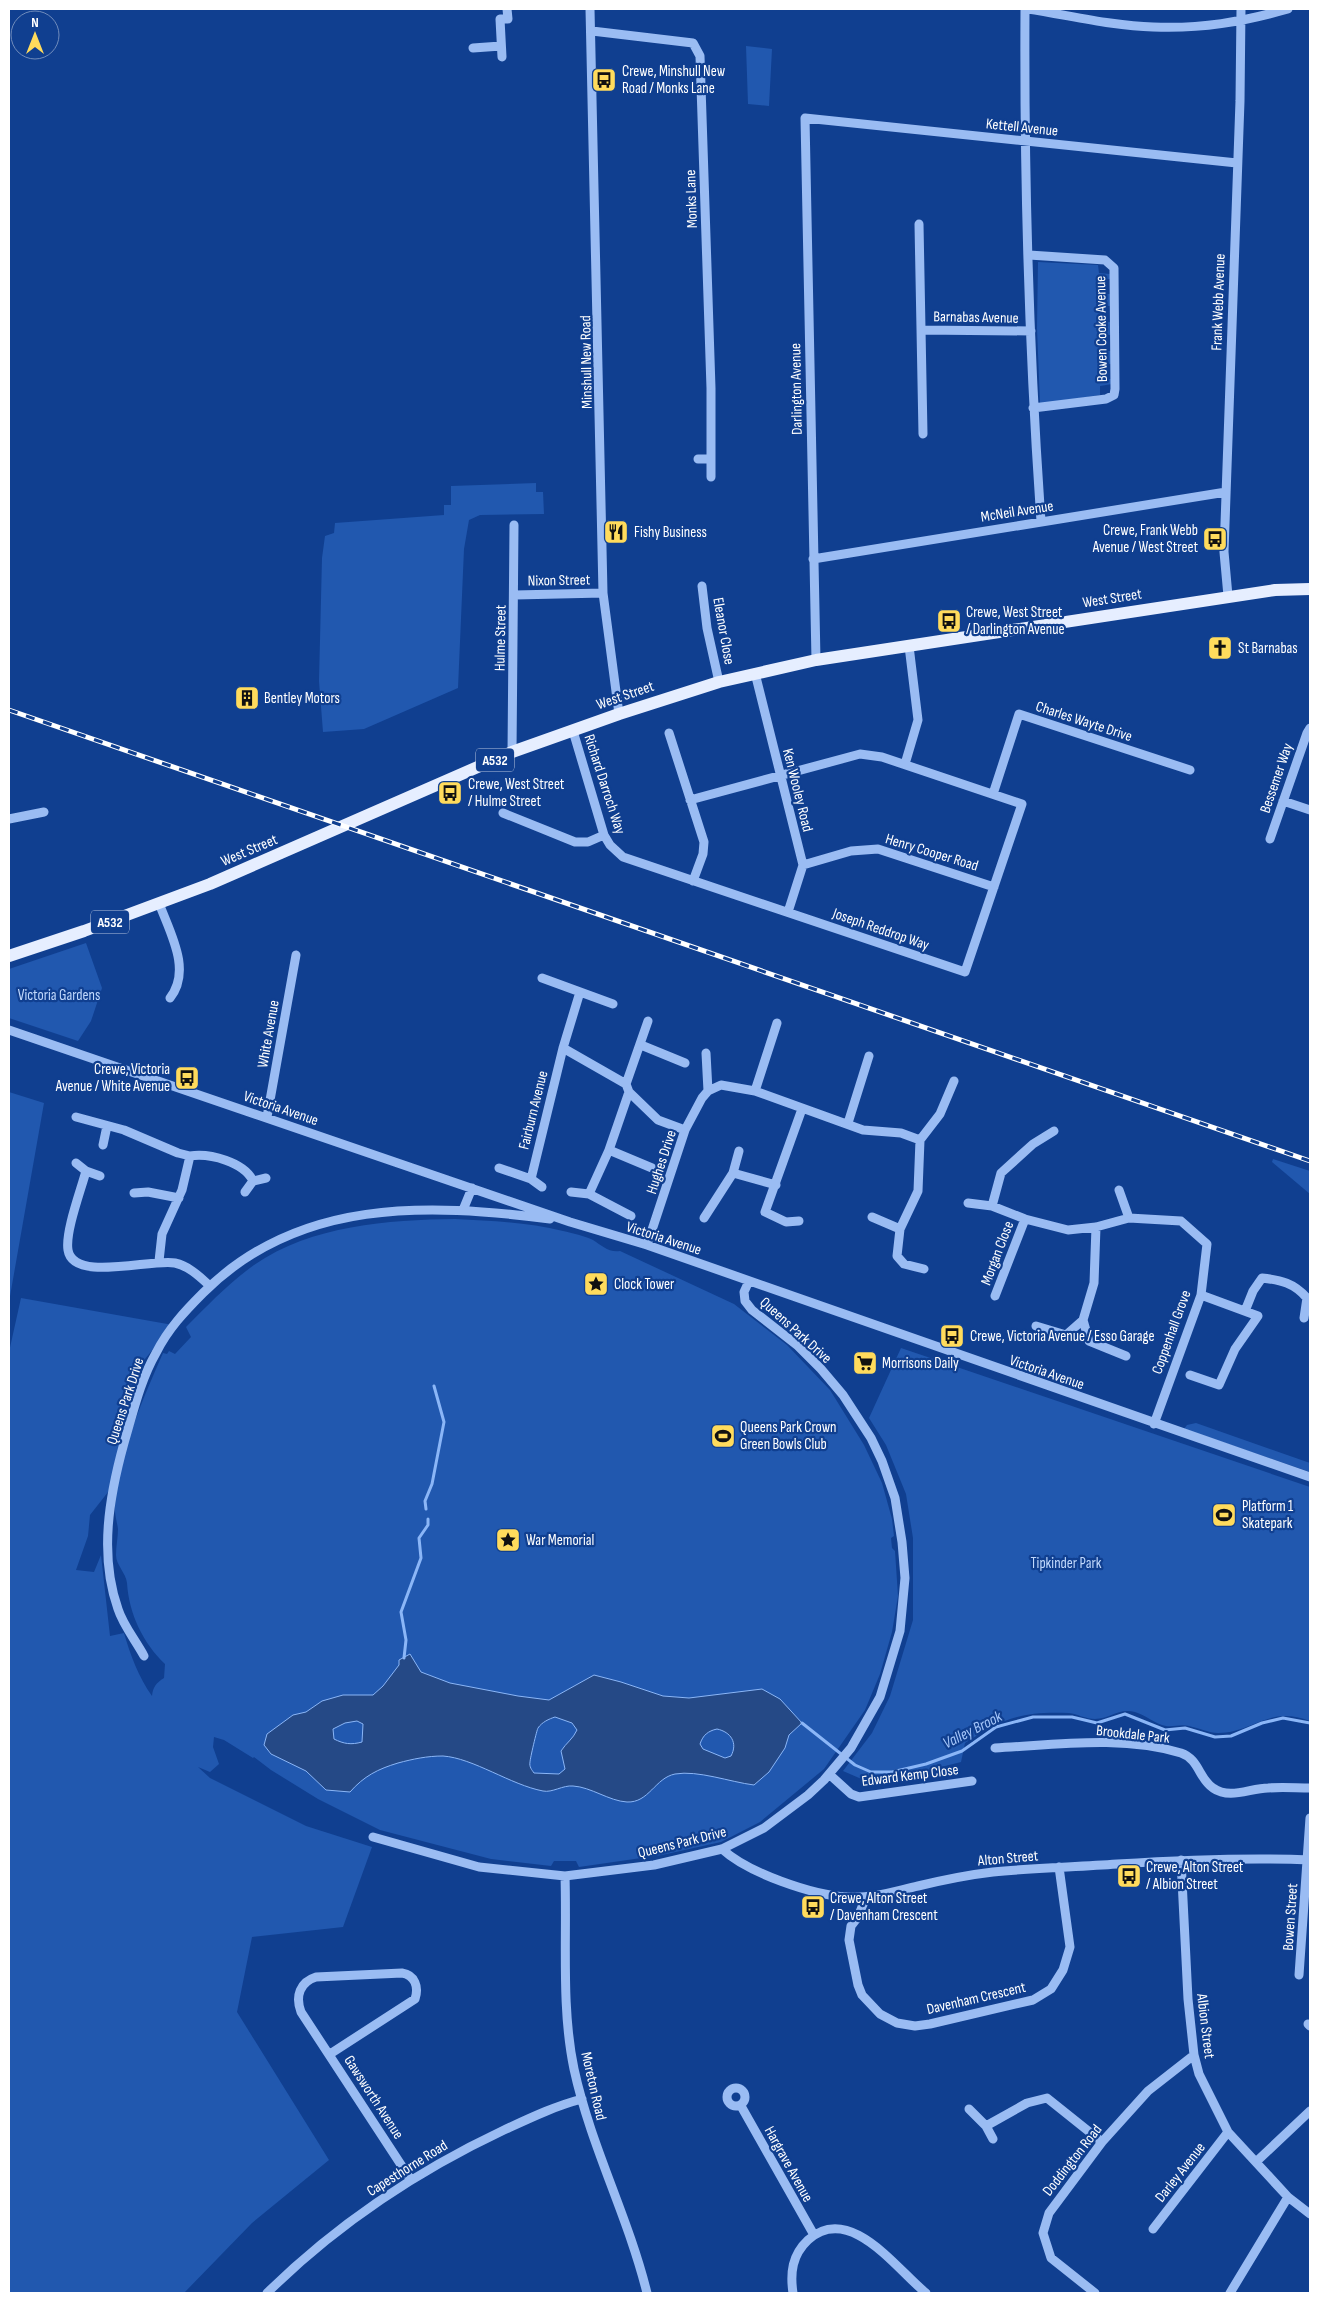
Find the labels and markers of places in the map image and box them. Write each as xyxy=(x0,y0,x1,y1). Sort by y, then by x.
place label: Crewe, Minshull New Road / Monks Lane xyxy=(622,62,726,98)
bus stop icon: Crewe, Minshull New Road / Monks Lane xyxy=(591,67,617,93)
restaurant icon: Fishy Business xyxy=(603,519,629,545)
place label: Crewe, Frank Webb Avenue / West Street xyxy=(1092,521,1198,557)
place label: Fishy Business xyxy=(634,523,707,542)
bus stop icon: Crewe, Frank Webb Avenue / West Street xyxy=(1202,526,1228,552)
place label: Crewe, West Street / Darlington Avenue xyxy=(966,603,1065,639)
bus stop icon: Crewe, West Street / Darlington Avenue xyxy=(936,608,962,634)
church icon: St Barnabas xyxy=(1207,635,1233,661)
place label: St Barnabas xyxy=(1238,639,1298,658)
building icon: Bentley Motors xyxy=(234,685,260,711)
place label: Bentley Motors xyxy=(264,689,340,708)
place label: Crewe, West Street / Hulme Street xyxy=(468,775,565,811)
bus stop icon: Crewe, West Street / Hulme Street xyxy=(437,780,463,806)
place label: Crewe, Victoria Avenue / White Avenue xyxy=(55,1060,170,1096)
bus stop icon: Crewe, Victoria Avenue / White Avenue xyxy=(174,1065,200,1091)
place icon: Clock Tower xyxy=(583,1271,609,1297)
place label: Clock Tower xyxy=(614,1275,675,1294)
bus stop icon: Crewe, Victoria Avenue / Esso Garage xyxy=(939,1323,965,1349)
place label: Crewe, Victoria Avenue / Esso Garage xyxy=(970,1327,1154,1346)
supermarket icon: Morrisons Daily xyxy=(852,1350,878,1376)
place label: Morrisons Daily xyxy=(882,1354,959,1373)
place label: Queens Park Crown Green Bowls Club xyxy=(740,1418,837,1454)
sports icon: Queens Park Crown Green Bowls Club xyxy=(710,1423,736,1449)
place label: Platform 1 Skatepark xyxy=(1242,1497,1294,1533)
sports icon: Platform 1 Skatepark xyxy=(1211,1502,1237,1528)
place icon: War Memorial xyxy=(495,1527,521,1553)
place label: War Memorial xyxy=(526,1531,594,1550)
place label: Crewe, Alton Street / Albion Street xyxy=(1146,1858,1244,1894)
bus stop icon: Crewe, Alton Street / Albion Street xyxy=(1116,1863,1142,1889)
place label: Crewe, Alton Street / Davenham Crescent xyxy=(830,1889,938,1925)
bus stop icon: Crewe, Alton Street / Davenham Crescent xyxy=(800,1894,826,1920)

